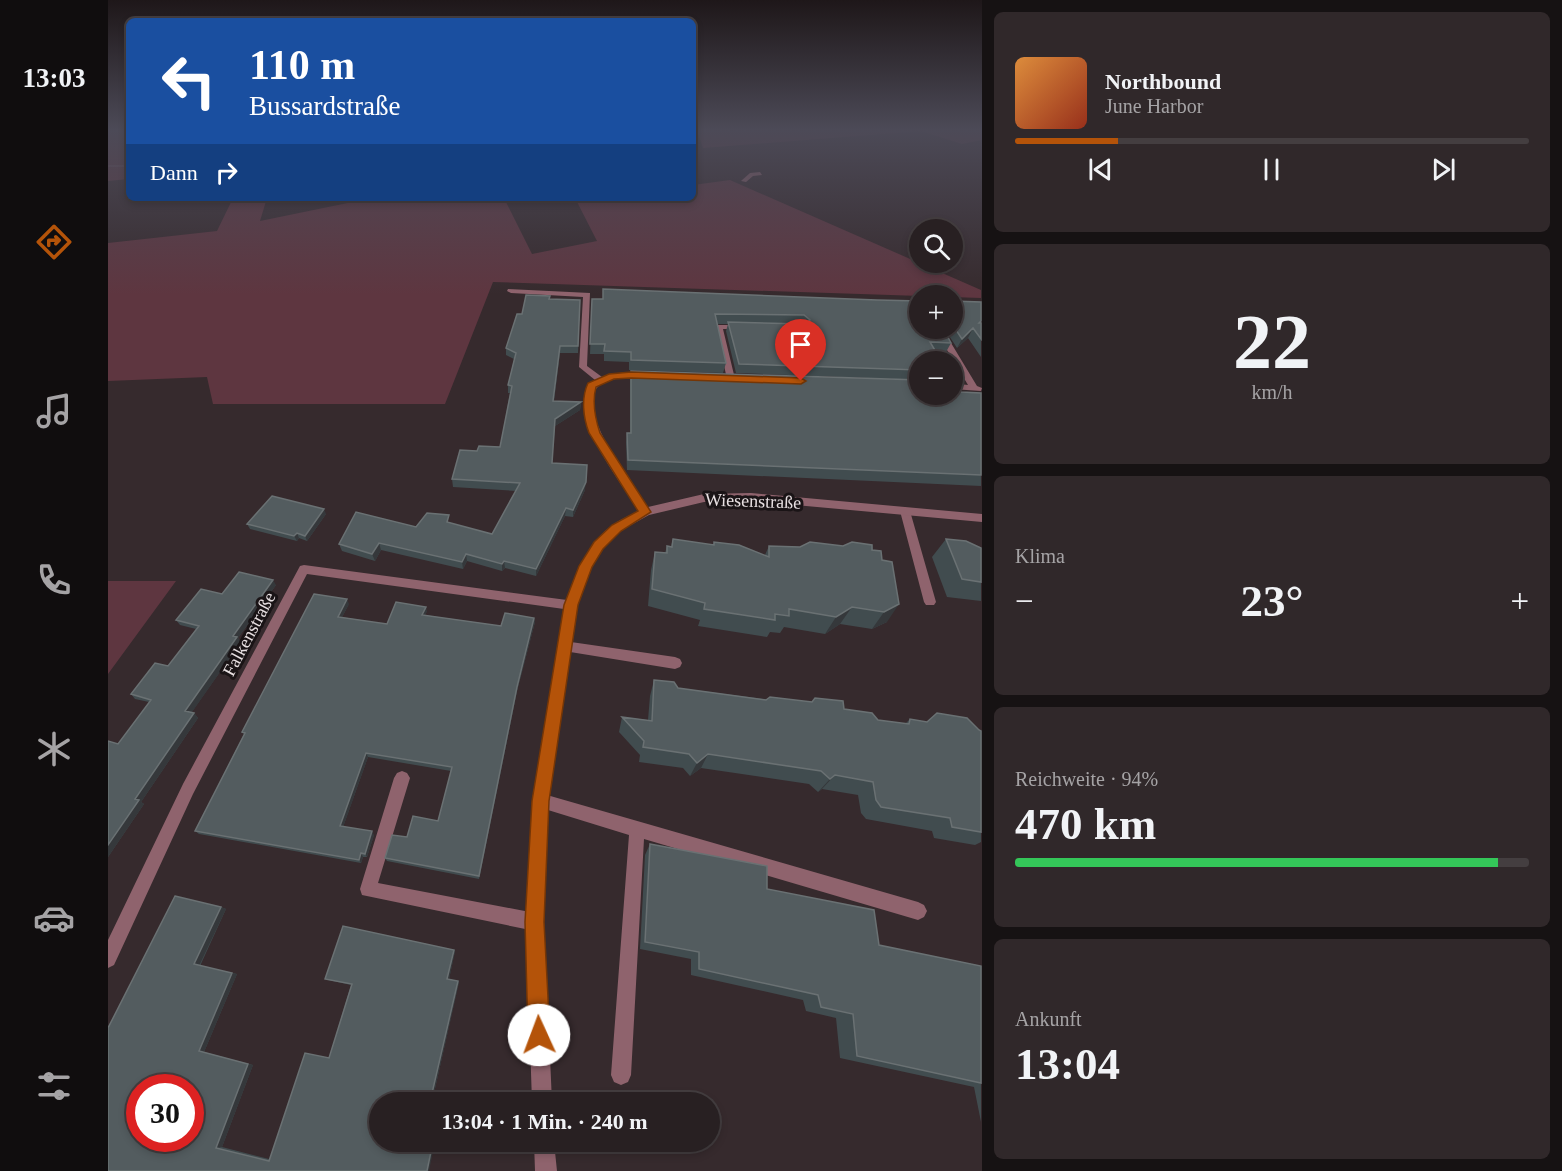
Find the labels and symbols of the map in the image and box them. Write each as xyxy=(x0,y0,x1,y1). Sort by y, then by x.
pin xyxy=(775,319,826,381)
street label: Wiesenstraße xyxy=(705,489,801,513)
street label: Falkenstraße xyxy=(219,589,279,679)
position arrow xyxy=(507,1003,571,1067)
speed limit sign: 30 xyxy=(126,1074,204,1152)

